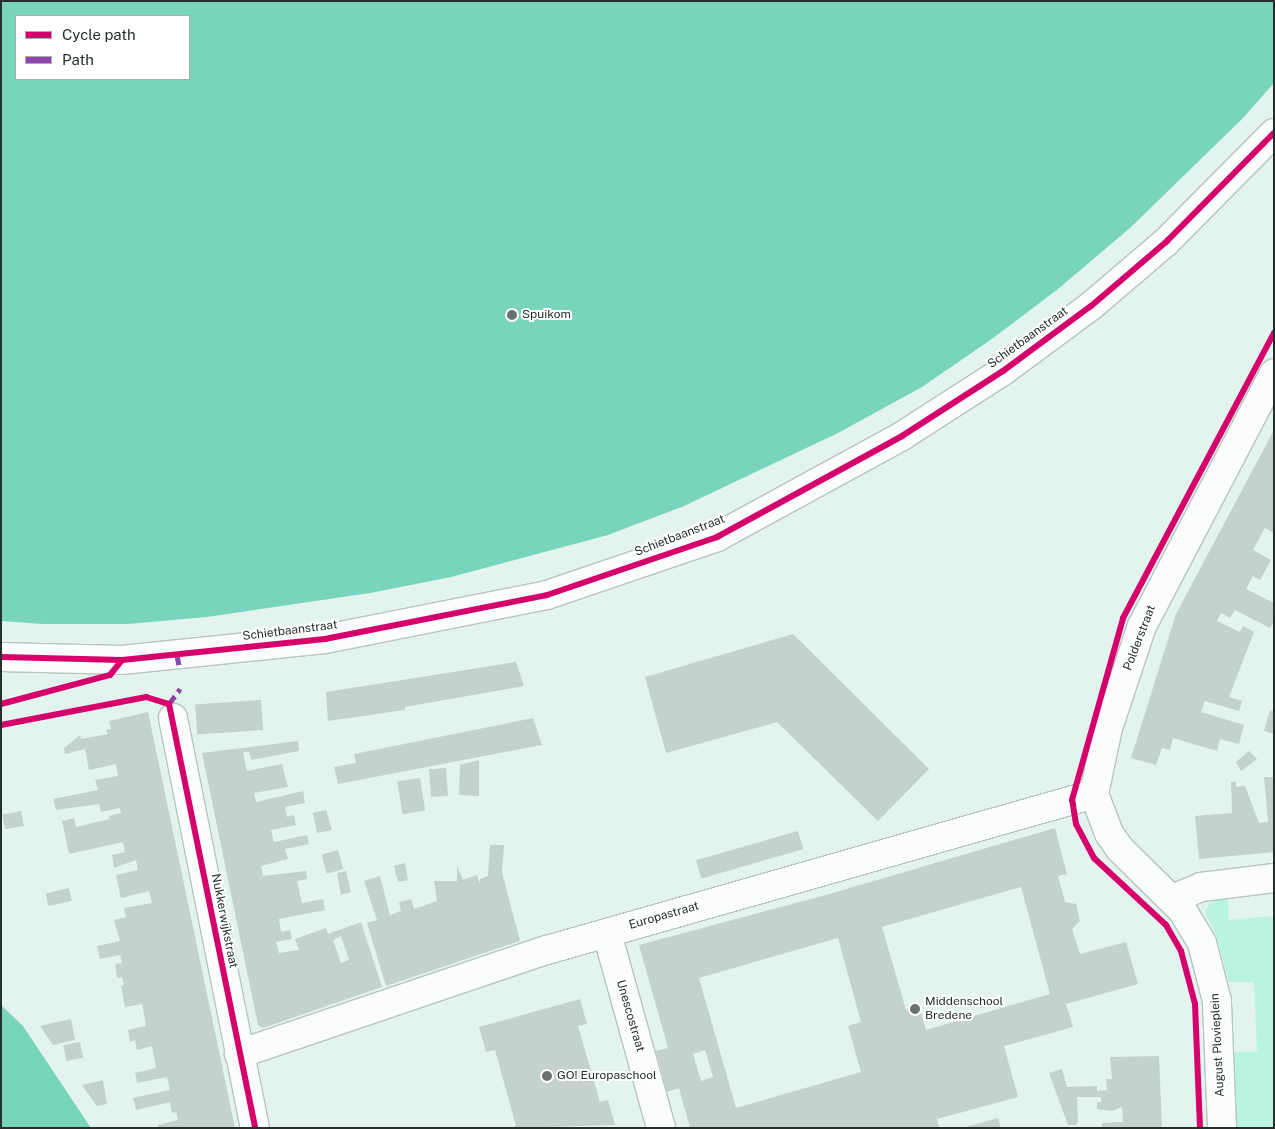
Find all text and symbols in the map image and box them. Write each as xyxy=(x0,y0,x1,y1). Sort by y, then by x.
legend xyxy=(15,15,190,80)
text: Cycle path xyxy=(62,26,136,43)
text: Path xyxy=(62,51,94,68)
street label: Schietbaanstraat xyxy=(985,304,1071,372)
place label: Spuikom xyxy=(522,308,571,322)
marker: Spuikom xyxy=(506,309,518,321)
street label: Schietbaanstraat xyxy=(633,512,727,560)
street label: Polderstraat xyxy=(1121,603,1159,673)
street label: Schietbaanstraat xyxy=(242,618,338,644)
street label: Nukkerwijkstraat xyxy=(208,873,240,969)
street label: Europastraat xyxy=(627,899,701,933)
street label: Unescostraat xyxy=(613,978,647,1054)
street label: August Plovieplein xyxy=(1208,993,1228,1097)
place label: Middenschool Bredene xyxy=(925,995,1003,1023)
marker: Middenschool Bredene xyxy=(909,1003,921,1015)
place label: GO! Europaschool xyxy=(557,1069,657,1083)
marker: GO! Europaschool xyxy=(541,1070,553,1082)

